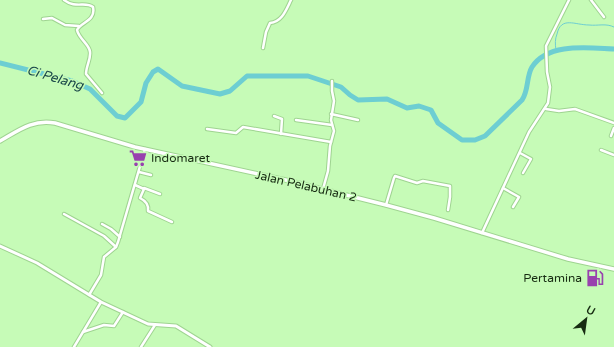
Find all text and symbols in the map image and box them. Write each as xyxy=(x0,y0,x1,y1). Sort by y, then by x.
water label: Ci Pelang xyxy=(25,62,86,94)
supermarket icon: Indomaret xyxy=(128,148,148,168)
place label: Indomaret xyxy=(151,151,210,165)
street label: Jalan Pelabuhan 2 xyxy=(254,168,358,204)
fuel station icon: Pertamina xyxy=(585,268,605,288)
place label: Pertamina xyxy=(523,271,582,285)
north arrow xyxy=(566,299,606,339)
text: U xyxy=(584,303,597,318)

